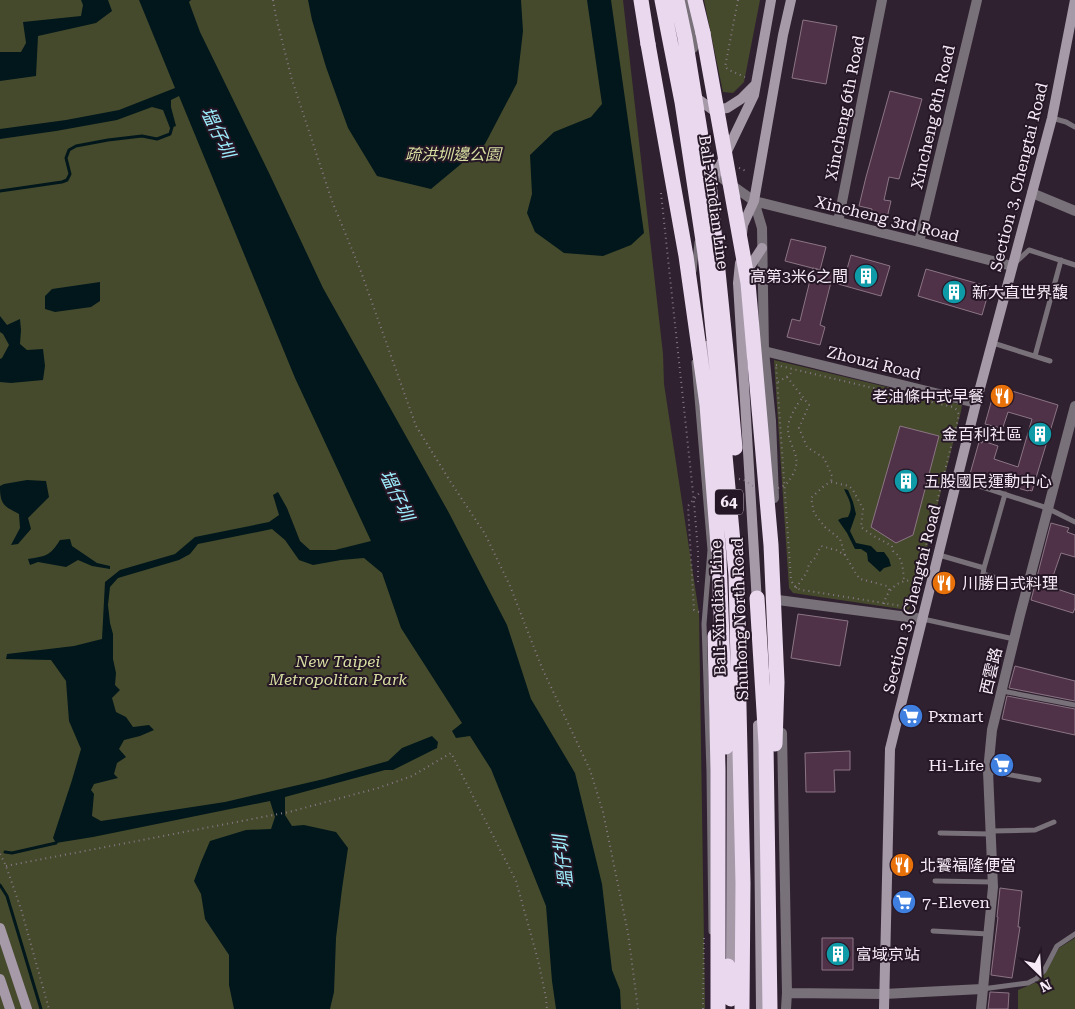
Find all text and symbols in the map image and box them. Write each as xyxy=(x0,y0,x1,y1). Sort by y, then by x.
street label: Xincheng 6th Road xyxy=(822,34,868,182)
street label: Xincheng 8th Road xyxy=(907,43,959,191)
street label: Section 3, Chengtai Road xyxy=(986,81,1052,273)
water label: 塭仔圳 xyxy=(197,103,241,164)
street label: Bali-Xindian Line xyxy=(695,134,733,271)
park label: 疏洪圳邊公園 xyxy=(405,145,503,164)
street label: Xincheng 3rd Road xyxy=(813,192,961,246)
building icon: 高第3米6之間 xyxy=(853,263,879,289)
place label: 高第3米6之間 xyxy=(750,267,848,286)
building icon: 新大直世界馥 xyxy=(941,279,967,305)
place label: 新大直世界馥 xyxy=(972,283,1068,302)
street label: Zhouzi Road xyxy=(825,342,923,384)
restaurant icon: 老油條中式早餐 xyxy=(989,383,1015,409)
place label: 老油條中式早餐 xyxy=(872,387,984,406)
building icon: 金百利社區 xyxy=(1027,421,1053,447)
place label: 金百利社區 xyxy=(942,425,1022,444)
water label: 塭仔圳 xyxy=(376,466,420,527)
building icon: 五股國民運動中心 xyxy=(893,468,919,494)
place label: 五股國民運動中心 xyxy=(924,472,1052,491)
road number: 64 xyxy=(715,490,743,514)
street label: Section 3, Chengtai Road xyxy=(879,503,945,695)
street label: Shuhong North Road xyxy=(728,537,752,701)
street label: Bali-Xindian Line xyxy=(706,540,730,676)
restaurant icon: 川勝日式料理 xyxy=(931,570,957,596)
place label: 川勝日式料理 xyxy=(962,574,1058,593)
street label: 西雲路 xyxy=(976,645,1006,697)
park label: New Taipei Metropolitan Park xyxy=(268,652,407,689)
supermarket icon: Pxmart xyxy=(898,703,924,729)
place label: Pxmart xyxy=(928,707,984,726)
supermarket icon: Hi-Life xyxy=(989,752,1015,778)
place label: Hi-Life xyxy=(929,756,984,775)
water label: 塭仔圳 xyxy=(549,831,577,890)
restaurant icon: 北饕福隆便當 xyxy=(889,852,915,878)
place label: 北饕福隆便當 xyxy=(920,856,1016,875)
supermarket icon: 7-Eleven xyxy=(891,889,917,915)
place label: 7-Eleven xyxy=(922,893,990,912)
building icon: 富域京站 xyxy=(825,941,851,967)
place label: 富域京站 xyxy=(856,945,920,964)
north arrow xyxy=(1015,949,1065,999)
text: N xyxy=(1037,976,1054,995)

